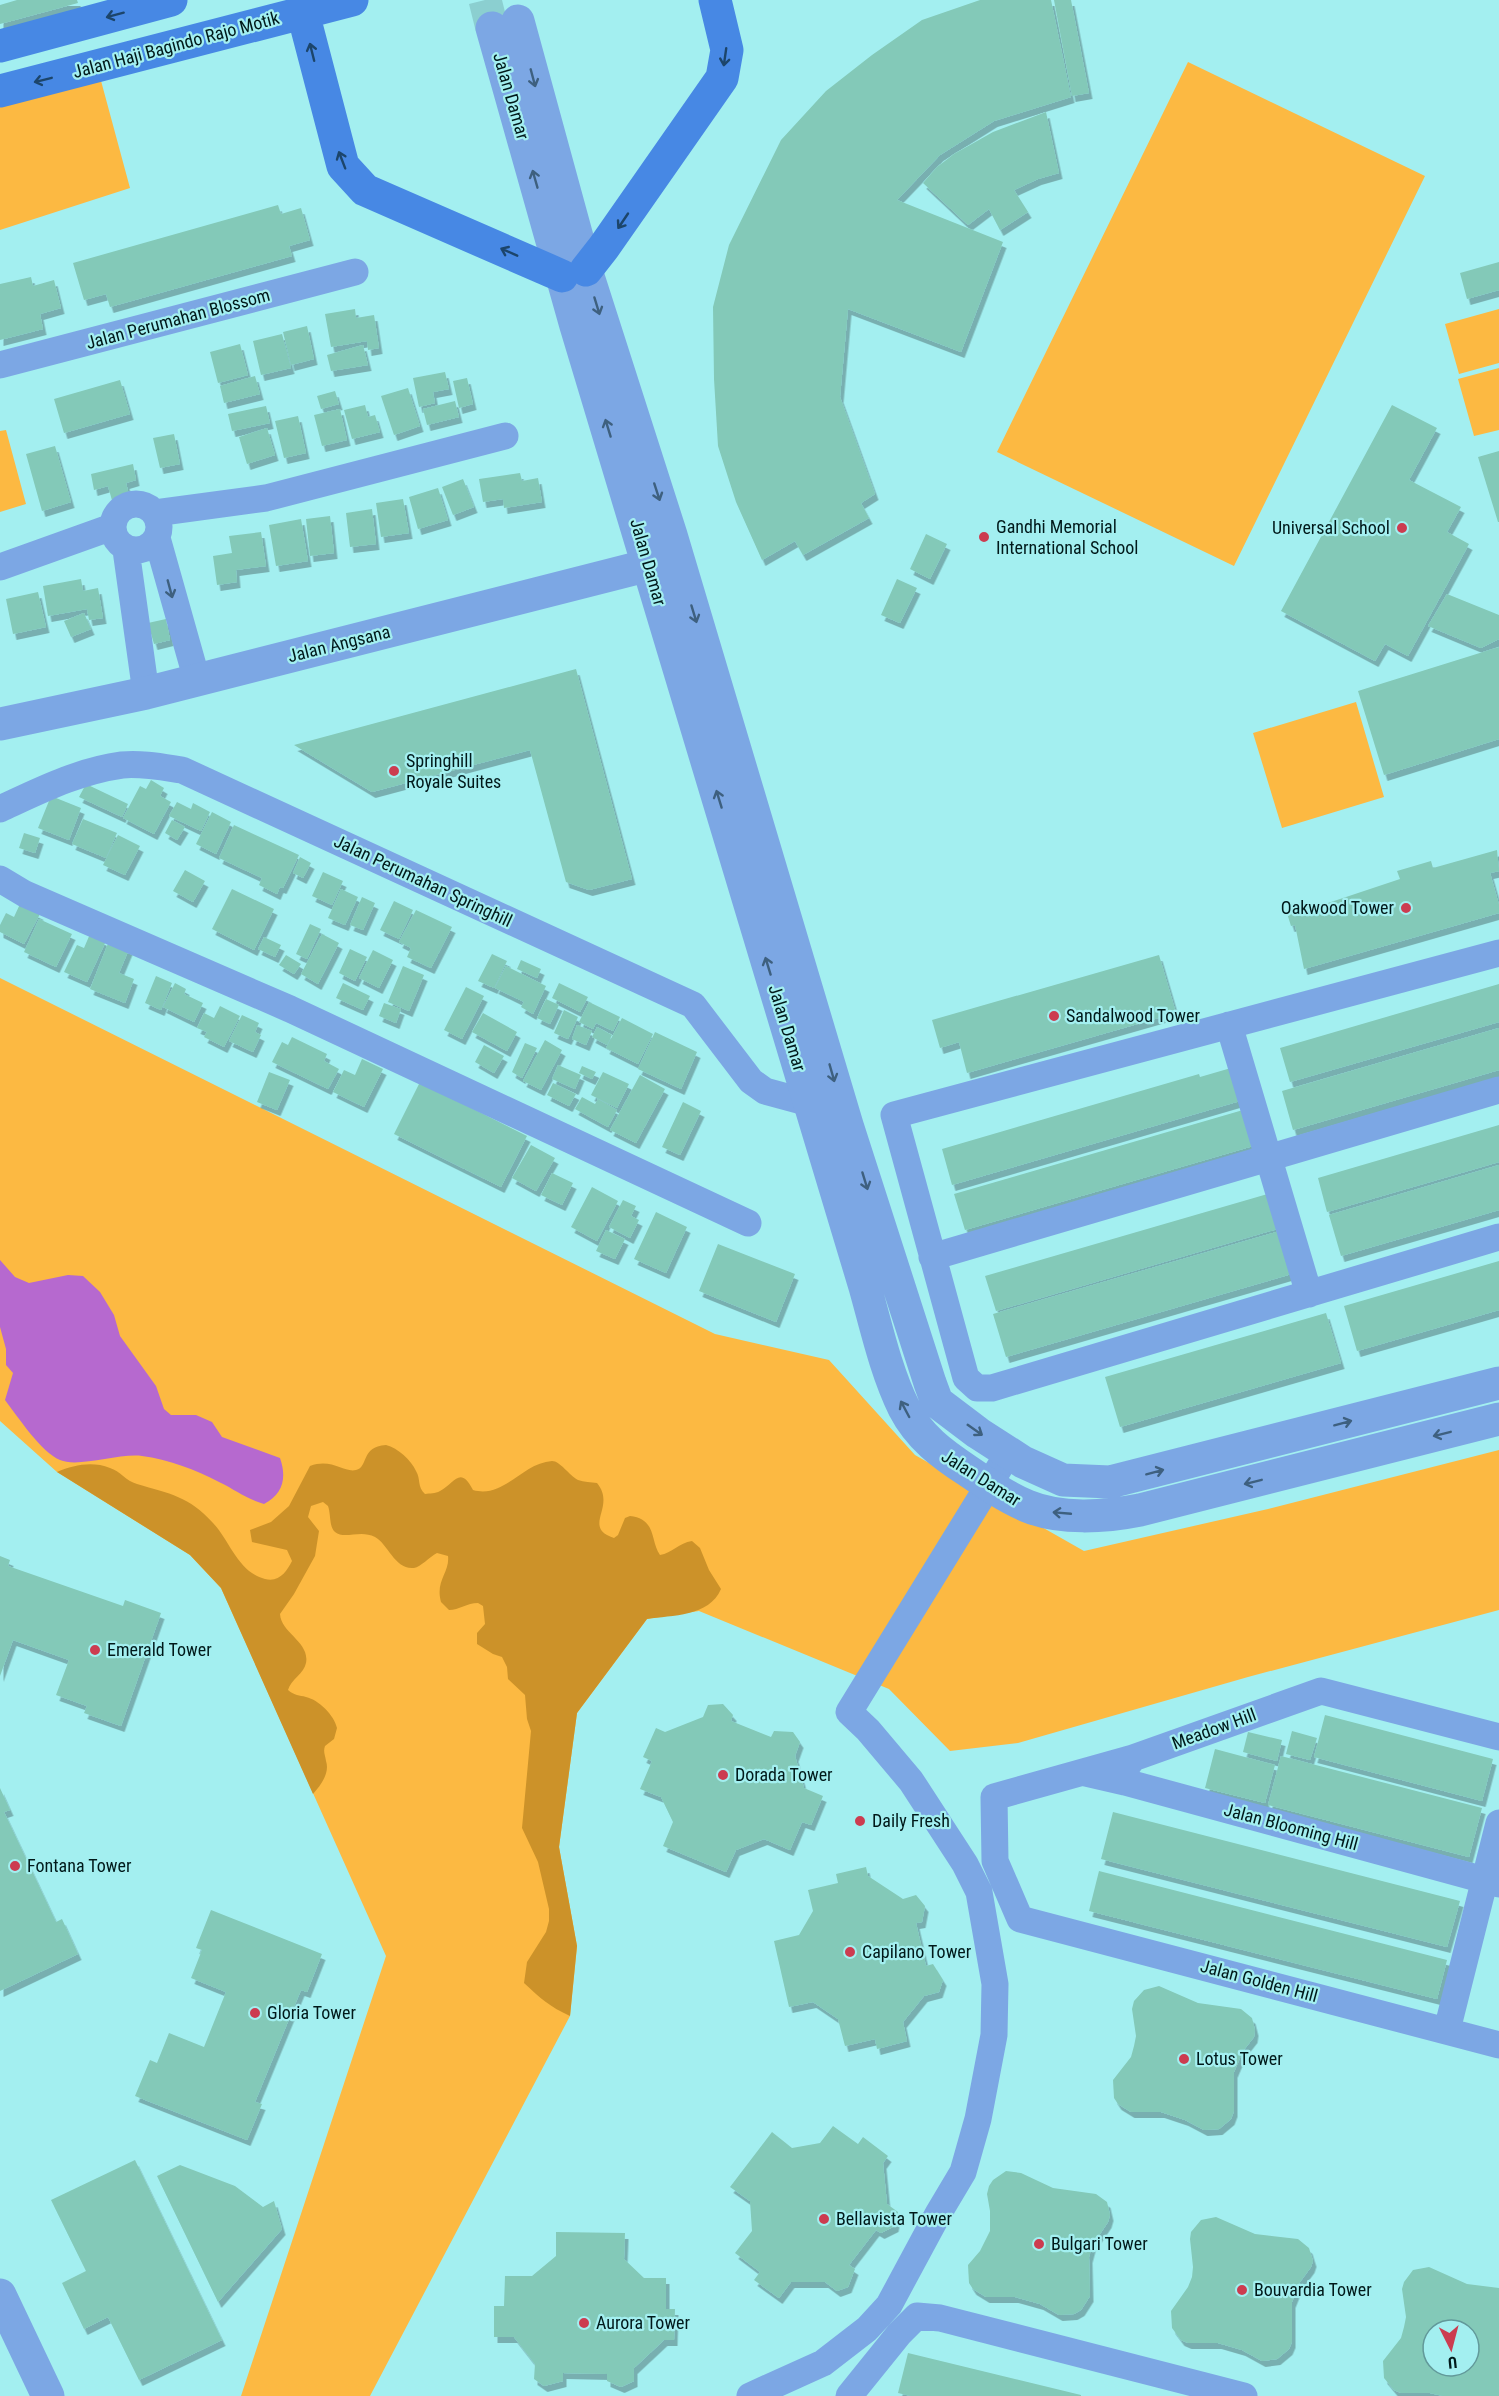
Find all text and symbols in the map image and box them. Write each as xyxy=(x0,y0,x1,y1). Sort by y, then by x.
street label: Jalan Haji Bagindo Rajo Motik xyxy=(70,7,281,82)
one-way arrow xyxy=(106,10,125,21)
one-way arrow xyxy=(306,43,318,62)
one-way arrow xyxy=(720,47,731,66)
street label: Jalan Damar xyxy=(489,50,534,142)
one-way arrow xyxy=(528,68,540,87)
one-way arrow xyxy=(33,75,52,86)
one-way arrow xyxy=(336,152,347,170)
one-way arrow xyxy=(529,170,540,189)
one-way arrow xyxy=(617,212,629,228)
one-way arrow xyxy=(500,246,518,258)
street label: Jalan Perumahan Blossom xyxy=(84,284,272,353)
one-way arrow xyxy=(592,296,603,315)
one-way arrow xyxy=(602,419,613,438)
one-way arrow xyxy=(652,482,663,501)
street label: Jalan Damar xyxy=(626,516,671,608)
place label: Gandhi Memorial International School xyxy=(996,516,1138,558)
place label: Universal School xyxy=(1272,517,1390,538)
marker: Universal School xyxy=(1395,521,1409,535)
marker: Gandhi Memorial International School xyxy=(977,530,991,544)
one-way arrow xyxy=(165,579,177,598)
one-way arrow xyxy=(689,604,700,623)
street label: Jalan Angsana xyxy=(285,621,392,666)
place label: Springhill Royale Suites xyxy=(406,750,501,792)
marker: Springhill Royale Suites xyxy=(387,764,401,778)
one-way arrow xyxy=(713,790,724,809)
street label: Jalan Perumahan Springhill xyxy=(331,830,516,931)
place label: Oakwood Tower xyxy=(1281,897,1395,918)
marker: Oakwood Tower xyxy=(1399,901,1413,915)
one-way arrow xyxy=(762,957,773,976)
street label: Jalan Damar xyxy=(764,982,811,1074)
place label: Sandalwood Tower xyxy=(1066,1005,1201,1026)
marker: Sandalwood Tower xyxy=(1047,1009,1061,1023)
one-way arrow xyxy=(827,1063,838,1082)
one-way arrow xyxy=(860,1171,871,1190)
one-way arrow xyxy=(899,1401,911,1418)
one-way arrow xyxy=(1333,1416,1352,1428)
one-way arrow xyxy=(966,1424,982,1436)
one-way arrow xyxy=(1433,1428,1452,1440)
street label: Jalan Damar xyxy=(938,1445,1025,1510)
one-way arrow xyxy=(1145,1465,1164,1477)
one-way arrow xyxy=(1244,1476,1263,1488)
one-way arrow xyxy=(1053,1507,1073,1518)
place label: Emerald Tower xyxy=(107,1639,212,1660)
marker: Emerald Tower xyxy=(88,1643,102,1657)
street label: Meadow Hill xyxy=(1169,1704,1259,1753)
place label: Dorada Tower xyxy=(735,1764,833,1785)
marker: Dorada Tower xyxy=(716,1768,730,1782)
street label: Jalan Blooming Hill xyxy=(1222,1799,1360,1855)
place label: Daily Fresh xyxy=(872,1810,950,1831)
marker: Daily Fresh xyxy=(853,1814,867,1828)
place label: Fontana Tower xyxy=(27,1855,132,1876)
marker: Fontana Tower xyxy=(8,1859,22,1873)
place label: Capilano Tower xyxy=(862,1941,972,1962)
marker: Capilano Tower xyxy=(843,1945,857,1959)
street label: Jalan Golden Hill xyxy=(1198,1955,1320,2006)
place label: Gloria Tower xyxy=(267,2002,356,2023)
marker: Gloria Tower xyxy=(248,2006,262,2020)
place label: Lotus Tower xyxy=(1196,2048,1283,2069)
marker: Lotus Tower xyxy=(1177,2052,1191,2066)
place label: Bellavista Tower xyxy=(836,2208,952,2229)
marker: Bellavista Tower xyxy=(817,2212,831,2226)
place label: Bulgari Tower xyxy=(1051,2233,1148,2254)
marker: Bulgari Tower xyxy=(1032,2237,1046,2251)
place label: Bouvardia Tower xyxy=(1254,2279,1372,2300)
marker: Bouvardia Tower xyxy=(1235,2283,1249,2297)
place label: Aurora Tower xyxy=(596,2312,691,2333)
marker: Aurora Tower xyxy=(577,2316,591,2330)
north arrow xyxy=(1421,2318,1481,2378)
text: U xyxy=(1447,2352,1458,2372)

